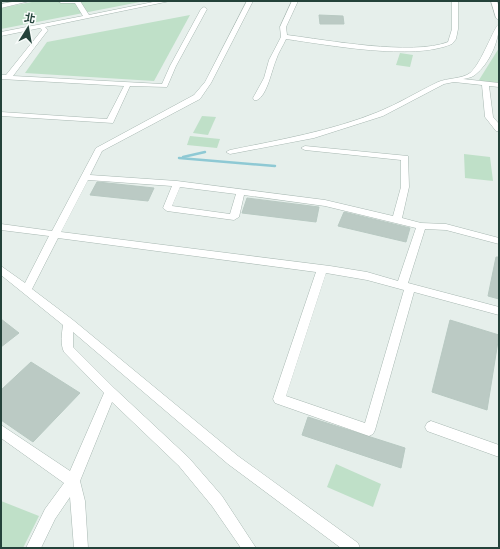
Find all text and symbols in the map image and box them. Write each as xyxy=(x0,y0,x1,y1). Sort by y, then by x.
north arrow xyxy=(8,8,48,48)
text: 北 xyxy=(23,9,37,27)

